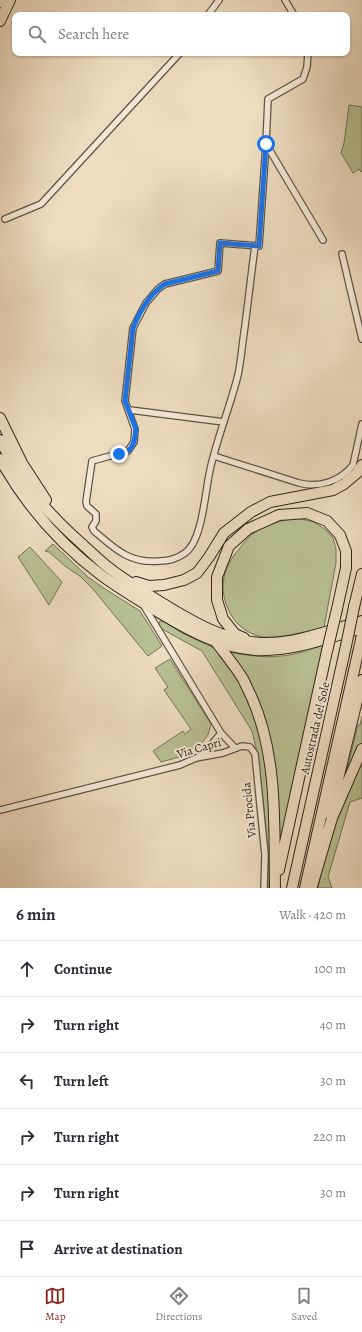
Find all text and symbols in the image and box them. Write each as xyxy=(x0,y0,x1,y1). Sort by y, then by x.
search box xyxy=(12,12,350,56)
icon: search xyxy=(26,23,48,45)
text: Search here xyxy=(58,24,129,44)
route start xyxy=(257,135,275,153)
route end xyxy=(110,445,128,463)
street label: Autostrada del Sole xyxy=(296,680,333,777)
street label: Via Capri xyxy=(174,734,223,762)
street label: Via Procida xyxy=(238,781,260,840)
text: 6 min xyxy=(16,903,56,926)
text: Walk · 420 m xyxy=(279,906,346,923)
icon: ahead xyxy=(16,958,38,980)
text: Continue xyxy=(54,959,112,979)
text: 100 m xyxy=(314,960,346,977)
icon: right xyxy=(16,1014,38,1036)
text: Turn right xyxy=(54,1015,119,1035)
text: 40 m xyxy=(320,1016,346,1033)
icon: left xyxy=(16,1070,38,1092)
text: Turn left xyxy=(54,1071,109,1091)
text: 30 m xyxy=(320,1072,346,1089)
icon: right xyxy=(16,1126,38,1148)
text: Turn right xyxy=(54,1127,119,1147)
text: 220 m xyxy=(313,1128,346,1145)
icon: right xyxy=(16,1182,38,1204)
text: Turn right xyxy=(54,1183,119,1203)
text: 30 m xyxy=(320,1184,346,1201)
icon: arrive xyxy=(16,1238,38,1260)
text: Arrive at destination xyxy=(54,1239,183,1259)
tab: Map xyxy=(44,1285,66,1324)
tab: Directions xyxy=(155,1285,203,1324)
tab: Saved xyxy=(291,1285,318,1324)

